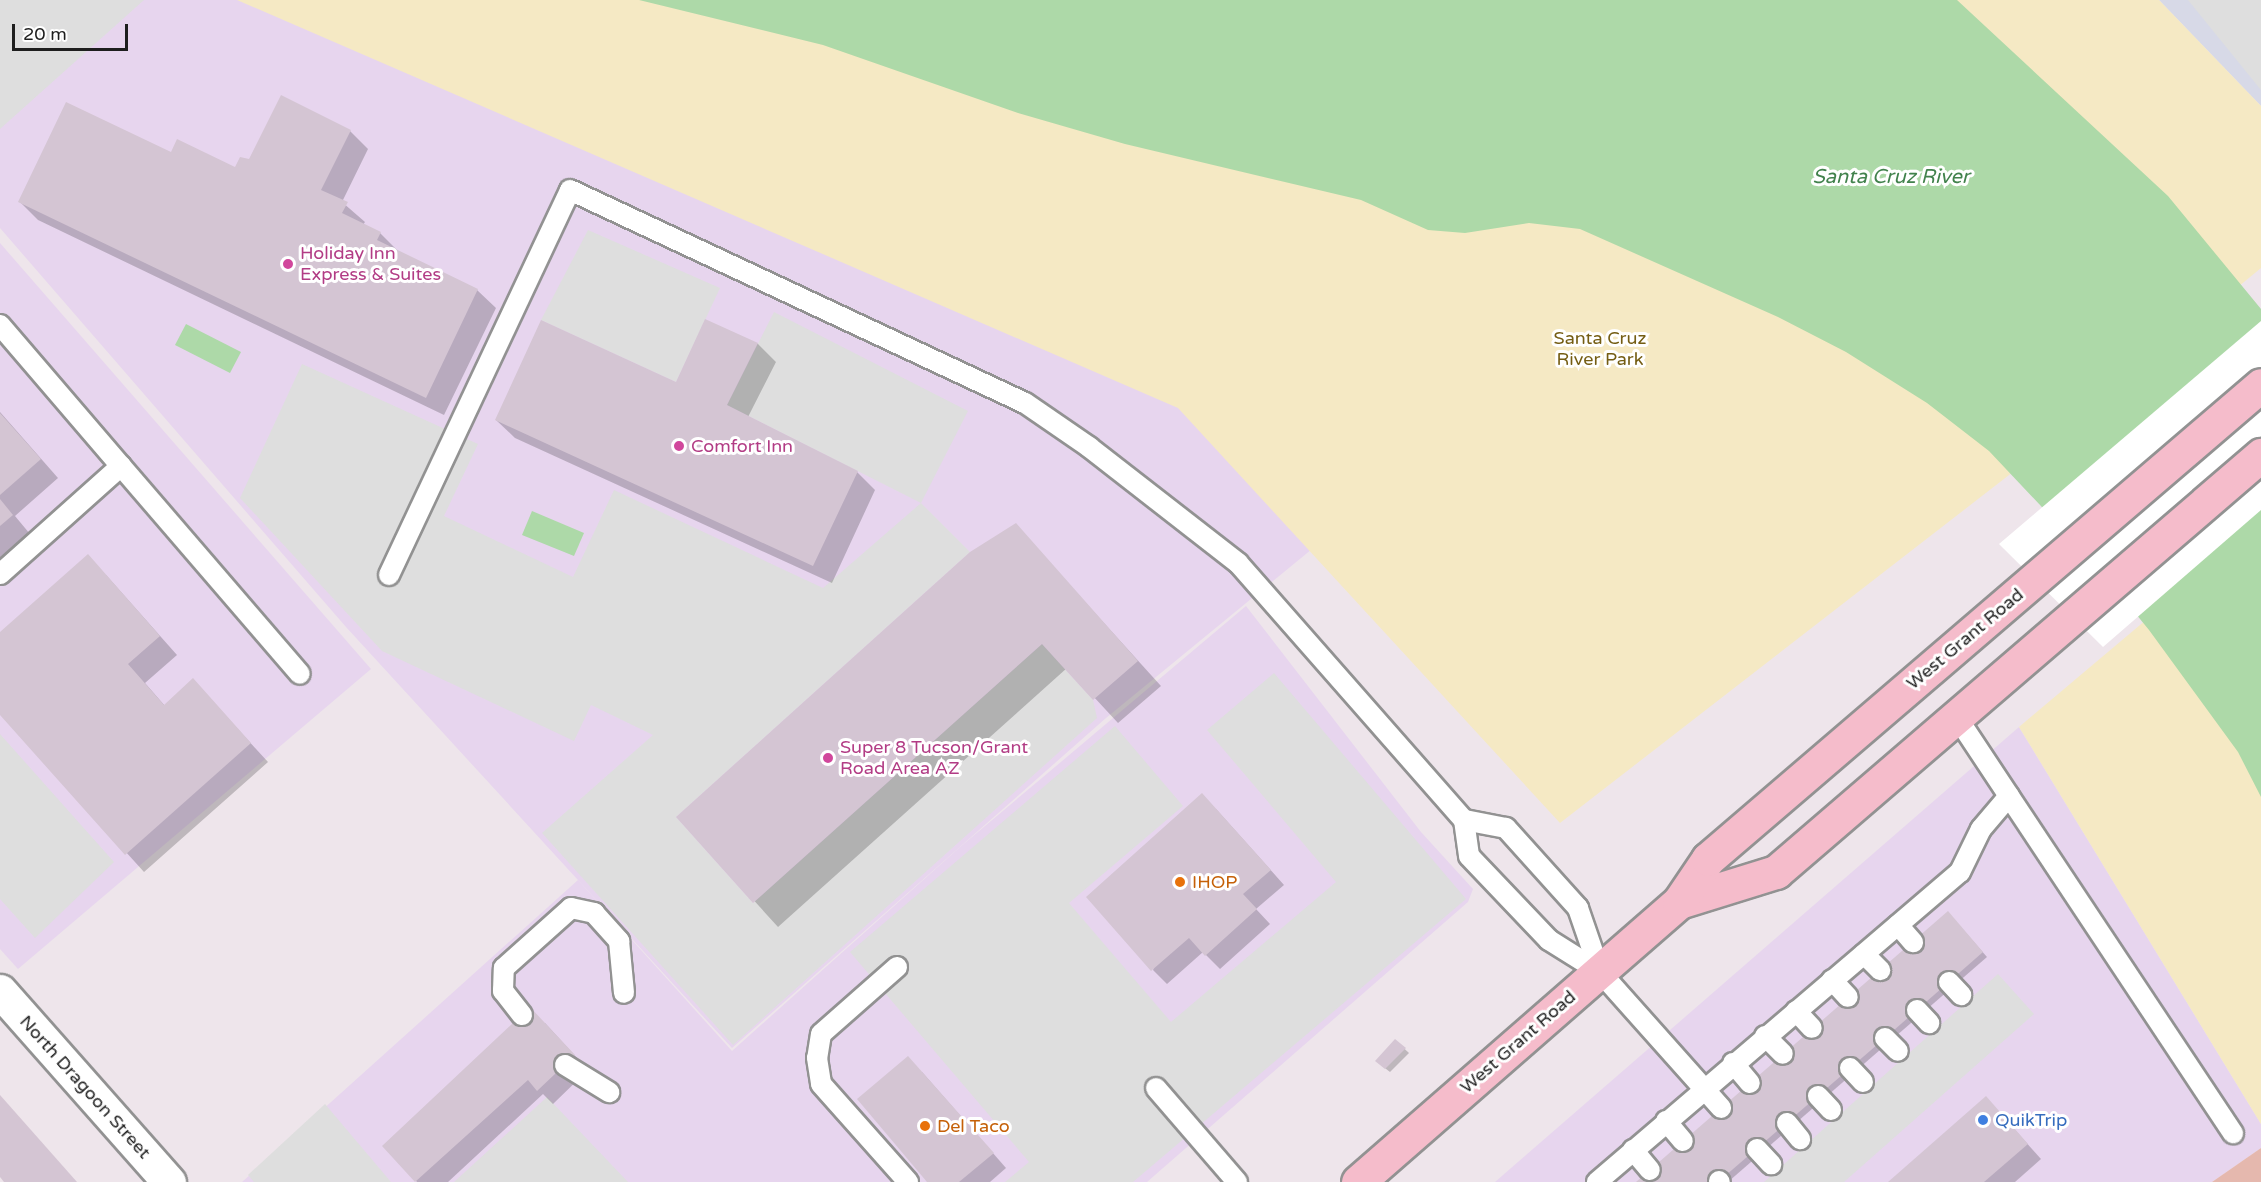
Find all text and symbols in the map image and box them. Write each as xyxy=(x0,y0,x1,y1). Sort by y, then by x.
scale bar xyxy=(15,12,130,50)
text: 20 m xyxy=(23,23,67,45)
water label: Santa Cruz River xyxy=(1813,165,1969,189)
place label: Holiday Inn Express & Suites xyxy=(300,243,441,286)
marker: Holiday Inn Express & Suites xyxy=(281,257,295,271)
park label: Santa Cruz River Park xyxy=(1554,328,1646,370)
place label: Comfort Inn xyxy=(691,435,793,457)
marker: Comfort Inn xyxy=(672,439,686,453)
street label: West Grant Road xyxy=(1902,584,2028,694)
place label: Super 8 Tucson/Grant Road Area AZ xyxy=(840,737,1028,780)
marker: Super 8 Tucson/Grant Road Area AZ xyxy=(821,751,835,765)
place label: IHOP xyxy=(1192,871,1237,893)
marker: IHOP xyxy=(1173,875,1187,889)
street label: West Grant Road xyxy=(1456,986,1580,1098)
street label: North Dragoon Street xyxy=(15,1011,155,1163)
place label: QuikTrip xyxy=(1995,1109,2067,1131)
marker: QuikTrip xyxy=(1976,1113,1990,1127)
place label: Del Taco xyxy=(937,1115,1010,1137)
marker: Del Taco xyxy=(918,1119,932,1133)

